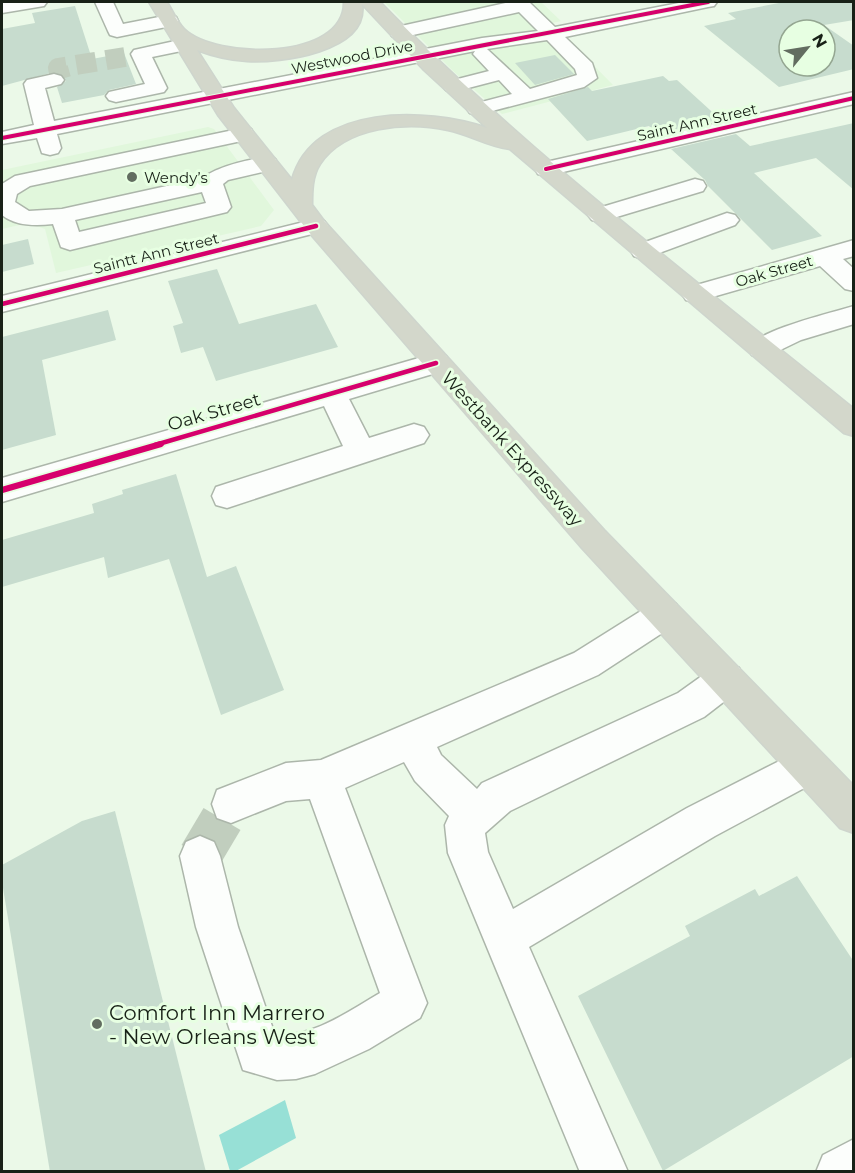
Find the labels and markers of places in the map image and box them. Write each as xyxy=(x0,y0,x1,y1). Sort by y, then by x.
place label: Wendy’s xyxy=(144,168,208,187)
marker: Wendy’s xyxy=(125,170,139,184)
place label: Comfort Inn Marrero - New Orleans West xyxy=(109,1000,325,1049)
marker: Comfort Inn Marrero - New Orleans West xyxy=(90,1017,104,1031)

